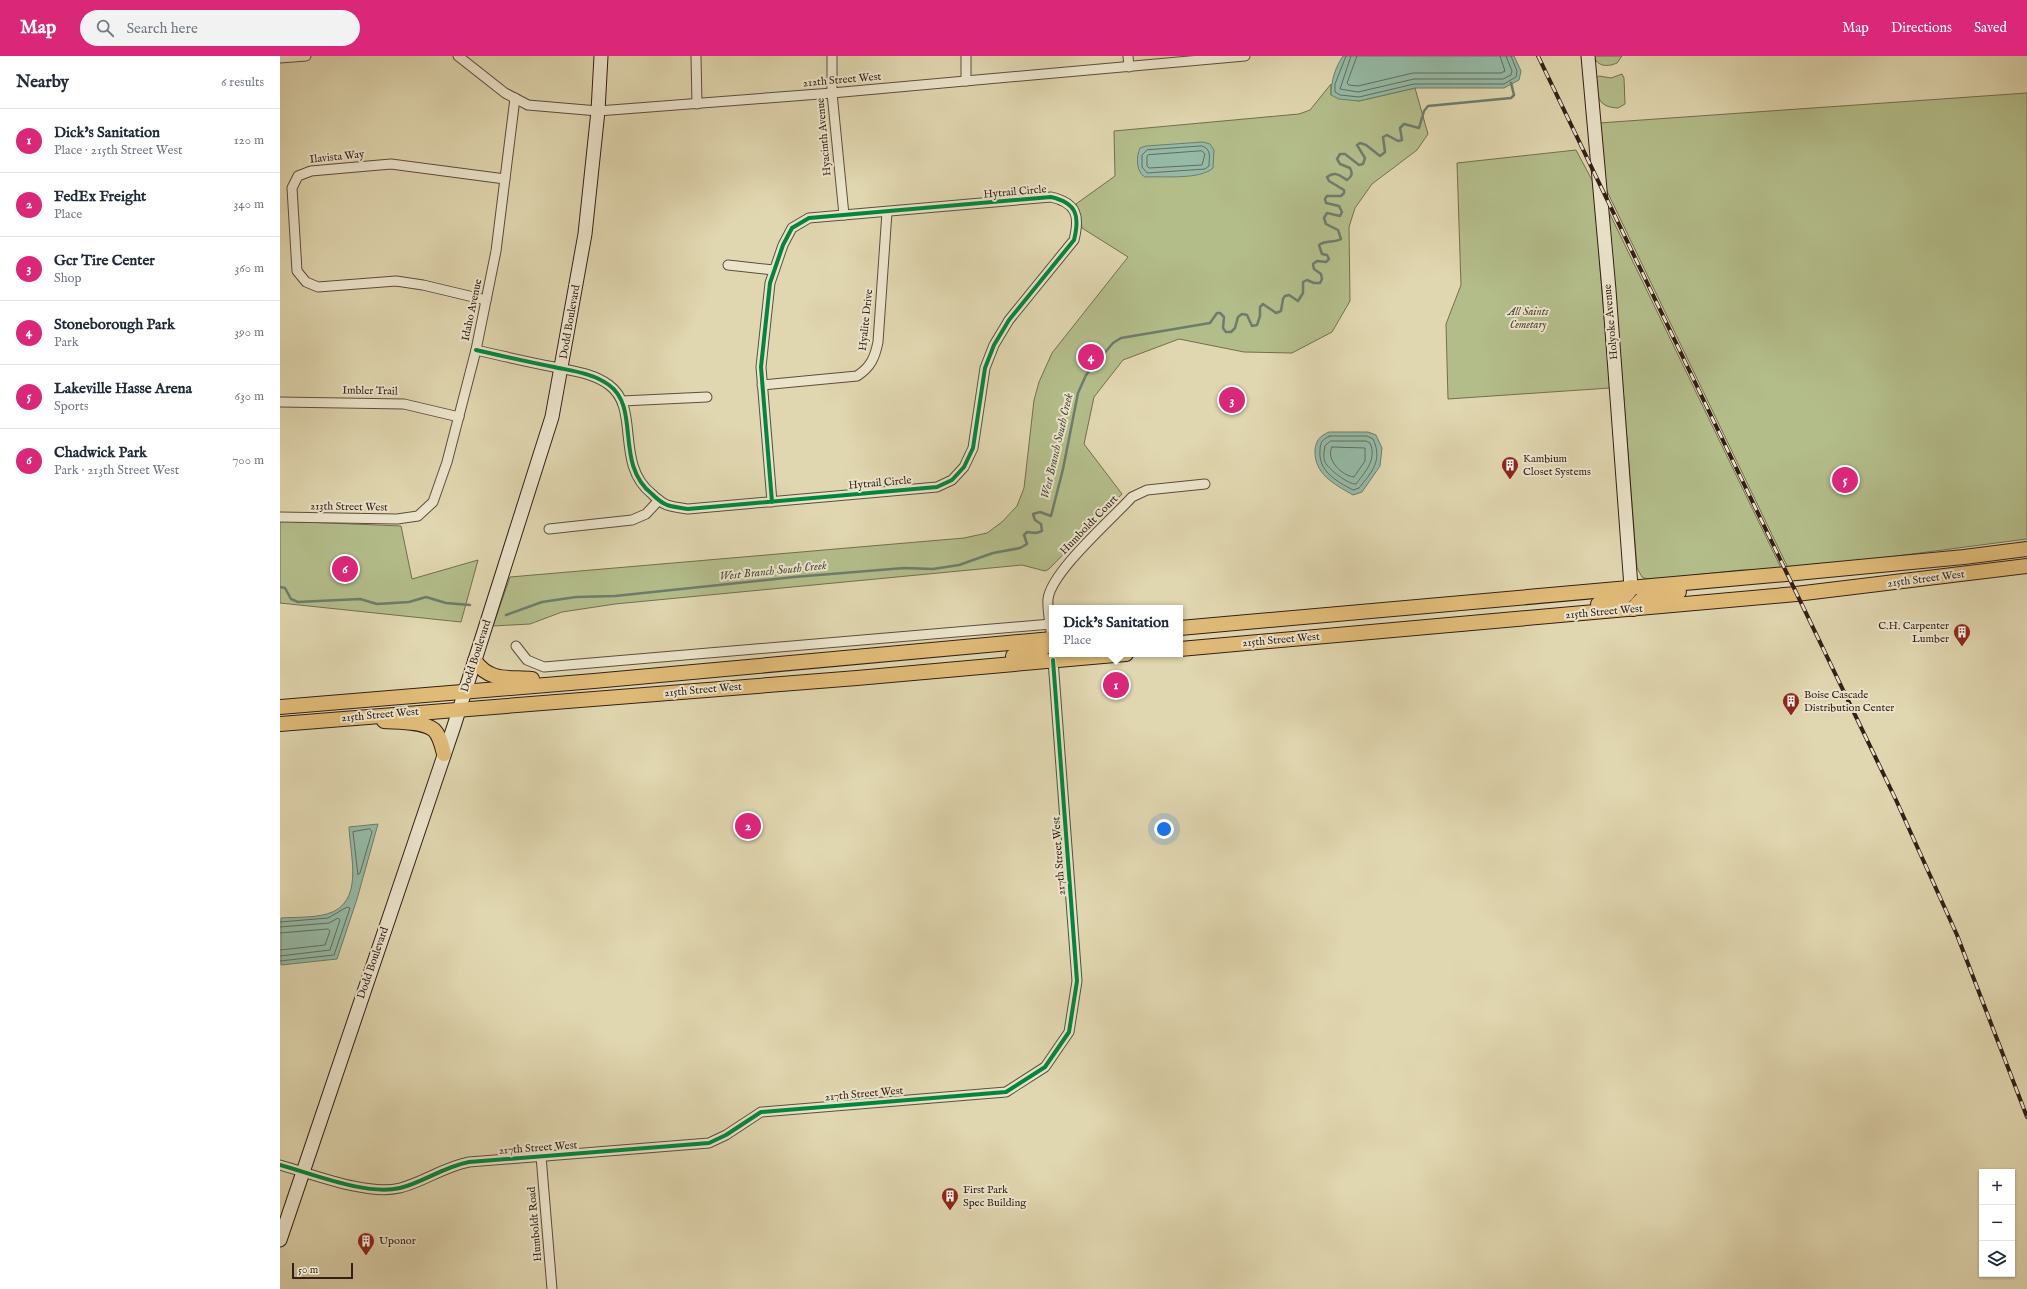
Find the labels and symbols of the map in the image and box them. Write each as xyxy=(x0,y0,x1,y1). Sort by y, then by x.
street label: 212th Street West xyxy=(802,70,882,90)
street label: Hyacinth Avenue xyxy=(814,97,834,177)
street label: Ilavista Way xyxy=(309,147,366,167)
street label: Hytrail Circle xyxy=(983,182,1047,202)
street label: Idaho Avenue xyxy=(459,278,485,342)
street label: Dodd Boulevard xyxy=(557,284,583,360)
street label: Holyoke Avenue xyxy=(1601,284,1621,360)
street label: Hyalite Drive xyxy=(856,288,876,352)
park label: All Saints Cemetary xyxy=(1507,305,1549,332)
pin: 4 xyxy=(1078,342,1104,372)
street label: Imbler Trail xyxy=(342,384,398,398)
pin: 3 xyxy=(1219,385,1245,415)
water label: West Branch South Creek xyxy=(1038,392,1076,500)
place label: Kambium Closet Systems xyxy=(1523,452,1591,479)
building icon: Kambium Closet Systems xyxy=(1500,455,1520,480)
pin: 5 xyxy=(1832,465,1858,495)
street label: Hytrail Circle xyxy=(848,473,912,493)
street label: Humboldt Court xyxy=(1057,492,1121,558)
street label: 213th Street West xyxy=(310,499,388,515)
pin: 6 xyxy=(332,554,358,584)
water label: West Branch South Creek xyxy=(719,558,828,584)
street label: 215th Street West xyxy=(1887,567,1966,591)
street label: 215th Street West xyxy=(1565,602,1643,622)
street label: Dodd Boulevard xyxy=(458,618,494,694)
place label: C.H. Carpenter Lumber xyxy=(1878,619,1949,646)
building icon: C.H. Carpenter Lumber xyxy=(1952,622,1972,647)
street label: 215th Street West xyxy=(1242,630,1320,650)
pin: 1 xyxy=(1103,670,1129,700)
street label: 215th Street West xyxy=(664,680,742,700)
place label: Boise Cascade Distribution Center xyxy=(1804,688,1894,715)
building icon: Boise Cascade Distribution Center xyxy=(1781,691,1801,716)
street label: 215th Street West xyxy=(341,705,419,725)
pin: 2 xyxy=(735,811,761,841)
street label: 217th Street West xyxy=(1049,816,1069,896)
your location xyxy=(1154,819,1174,839)
street label: Dodd Boulevard xyxy=(354,925,392,1001)
street label: 217th Street West xyxy=(824,1084,904,1104)
street label: 217th Street West xyxy=(498,1138,578,1158)
place label: First Park Spec Building xyxy=(963,1183,1027,1210)
street label: Humboldt Road xyxy=(525,1186,545,1262)
building icon: First Park Spec Building xyxy=(940,1186,960,1211)
building icon: Uponor xyxy=(356,1231,376,1256)
place label: Uponor xyxy=(379,1234,416,1248)
scale bar xyxy=(292,1261,353,1280)

